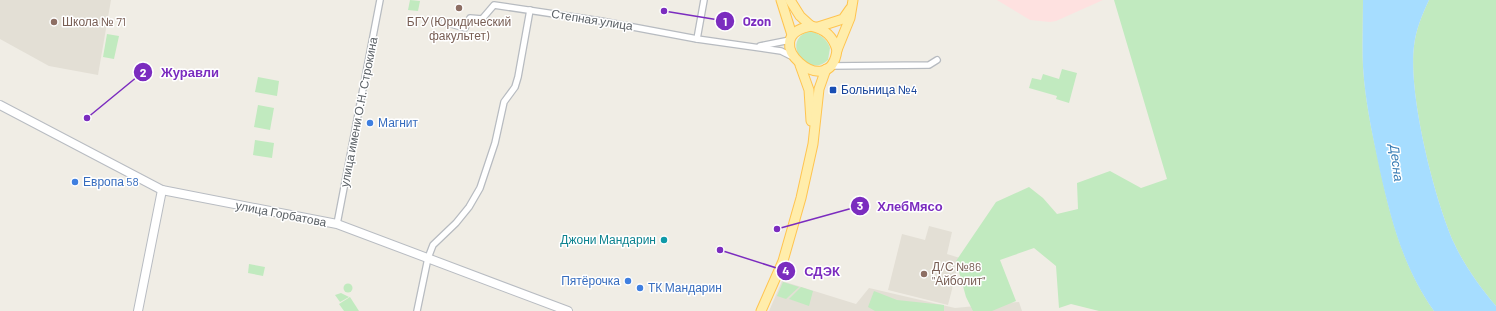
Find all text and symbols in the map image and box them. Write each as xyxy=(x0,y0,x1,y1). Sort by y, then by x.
marker: БГУ (Юридический факультет) xyxy=(454,3,464,13)
street label: Степная улица xyxy=(550,6,634,33)
callout: Ozon xyxy=(715,9,779,34)
text: Ozon xyxy=(743,13,771,29)
place label: Школа № 71 xyxy=(62,14,126,28)
place label: БГУ (Юридический факультет) xyxy=(407,14,511,43)
text: 1 xyxy=(723,14,727,28)
marker: Школа № 71 xyxy=(49,17,59,27)
street label: улица имени О.Н. Строкина xyxy=(337,35,380,188)
callout: Журавли xyxy=(133,60,227,85)
text: Журавли xyxy=(160,64,219,80)
text: 2 xyxy=(140,65,147,79)
place label: Больница №4 xyxy=(841,82,917,97)
marker: Больница №4 xyxy=(828,85,838,95)
place label: Магнит xyxy=(378,115,419,129)
marker: Магнит xyxy=(365,118,375,128)
water label: Десна xyxy=(1387,142,1407,182)
place label: Европа 58 xyxy=(83,174,139,189)
marker: Европа 58 xyxy=(70,177,80,187)
callout: ХлебМясо xyxy=(850,194,951,219)
street label: улица Горбатова xyxy=(234,197,328,230)
text: 3 xyxy=(857,198,863,212)
text: ХлебМясо xyxy=(877,198,943,214)
place label: Джони Мандарин xyxy=(560,232,656,247)
marker: Джони Мандарин xyxy=(659,235,669,245)
callout: СДЭК xyxy=(776,259,848,284)
place label: Д/С №86 "Айболит" xyxy=(932,259,986,287)
text: 4 xyxy=(782,263,790,277)
text: СДЭК xyxy=(804,263,840,279)
marker: Д/С №86 "Айболит" xyxy=(919,269,929,279)
place label: Пятёрочка xyxy=(561,273,620,288)
marker: Пятёрочка xyxy=(623,276,633,286)
place label: ТК Мандарин xyxy=(648,280,722,295)
marker: ТК Мандарин xyxy=(635,283,645,293)

